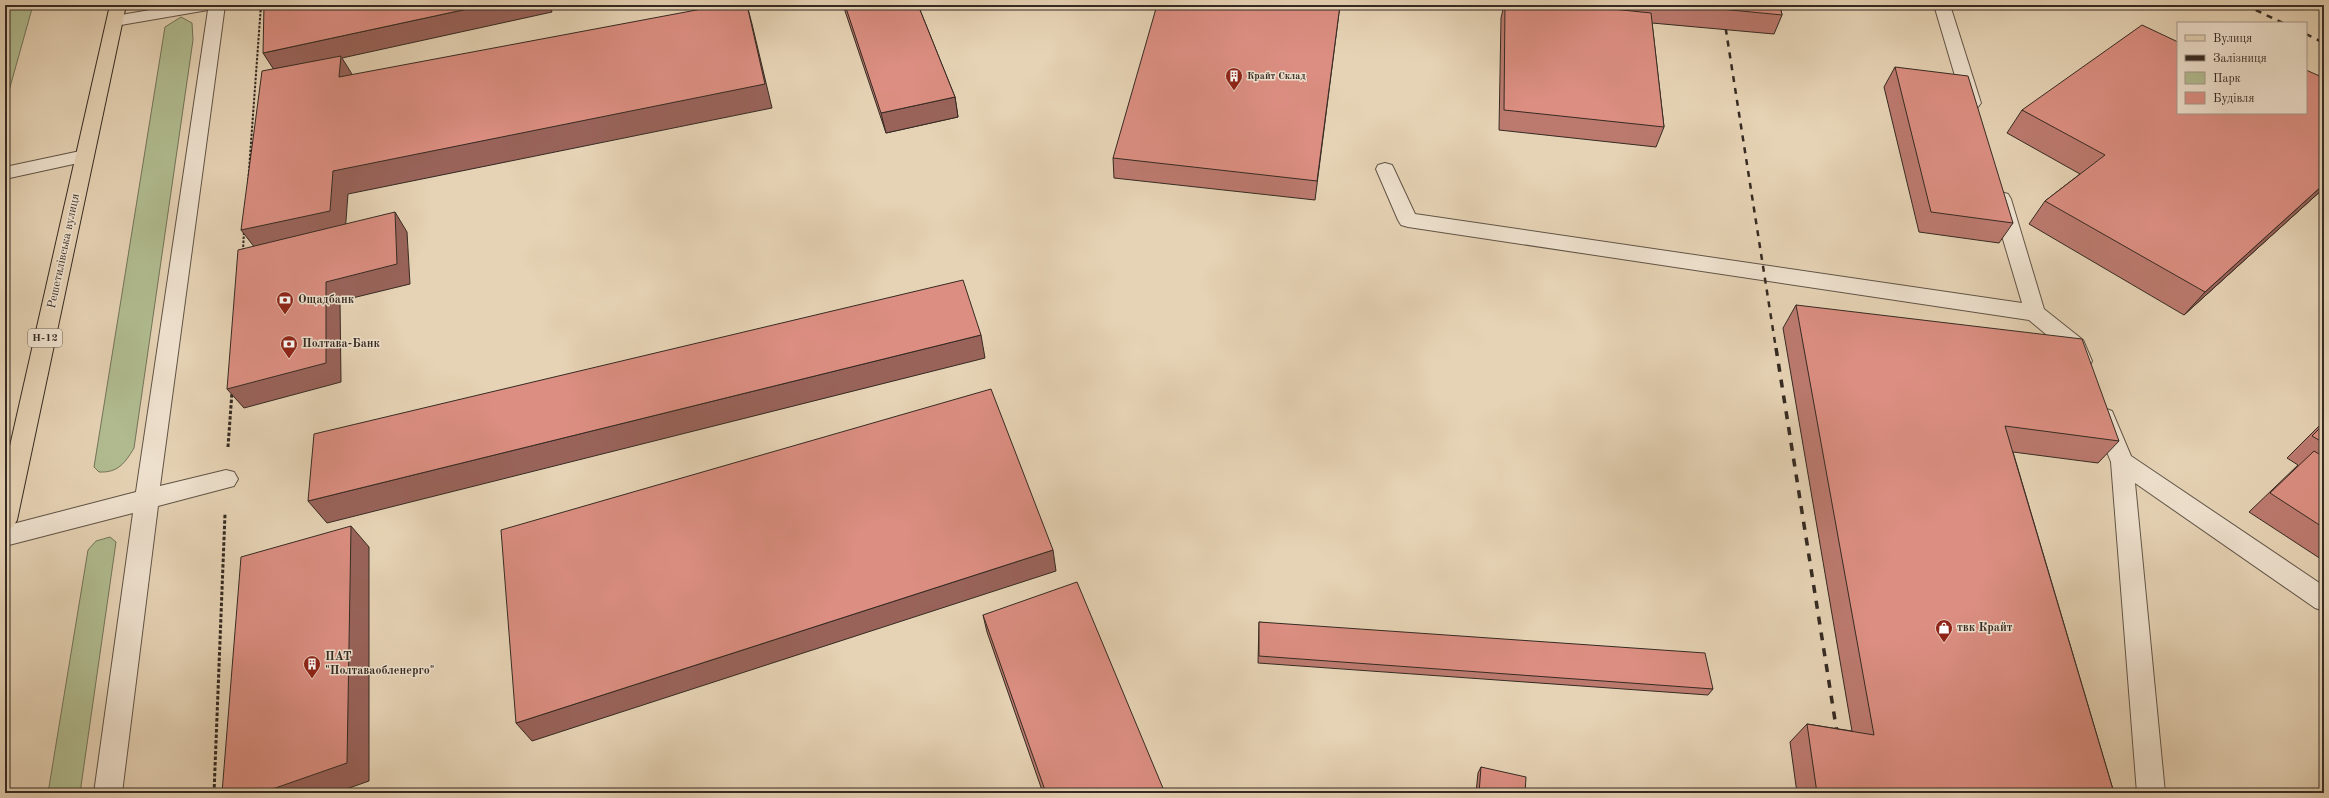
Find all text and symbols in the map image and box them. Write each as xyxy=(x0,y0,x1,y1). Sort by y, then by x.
legend xyxy=(2177,22,2307,114)
text: Вулиця xyxy=(2213,33,2252,45)
text: Залізниця xyxy=(2213,52,2267,65)
building icon: Крайт Склад xyxy=(1224,66,1244,91)
place label: Крайт Склад xyxy=(1247,71,1306,81)
text: Парк xyxy=(2213,73,2241,85)
text: Будівля xyxy=(2213,92,2255,105)
street label: Решетилівська вулиця xyxy=(45,192,82,310)
bank icon: Ощадбанк xyxy=(275,290,295,315)
place label: Ощадбанк xyxy=(298,294,355,306)
road number: Н-12 xyxy=(28,329,62,347)
bank icon: Полтава-Банк xyxy=(279,334,299,359)
place label: Полтава-Банк xyxy=(302,338,381,350)
shop icon: твк Крайт xyxy=(1934,618,1954,643)
place label: твк Крайт xyxy=(1957,622,2013,634)
place label: ПАТ "Полтаваобленерго" xyxy=(325,651,434,677)
building icon: ПАТ "Полтаваобленерго" xyxy=(302,654,322,679)

